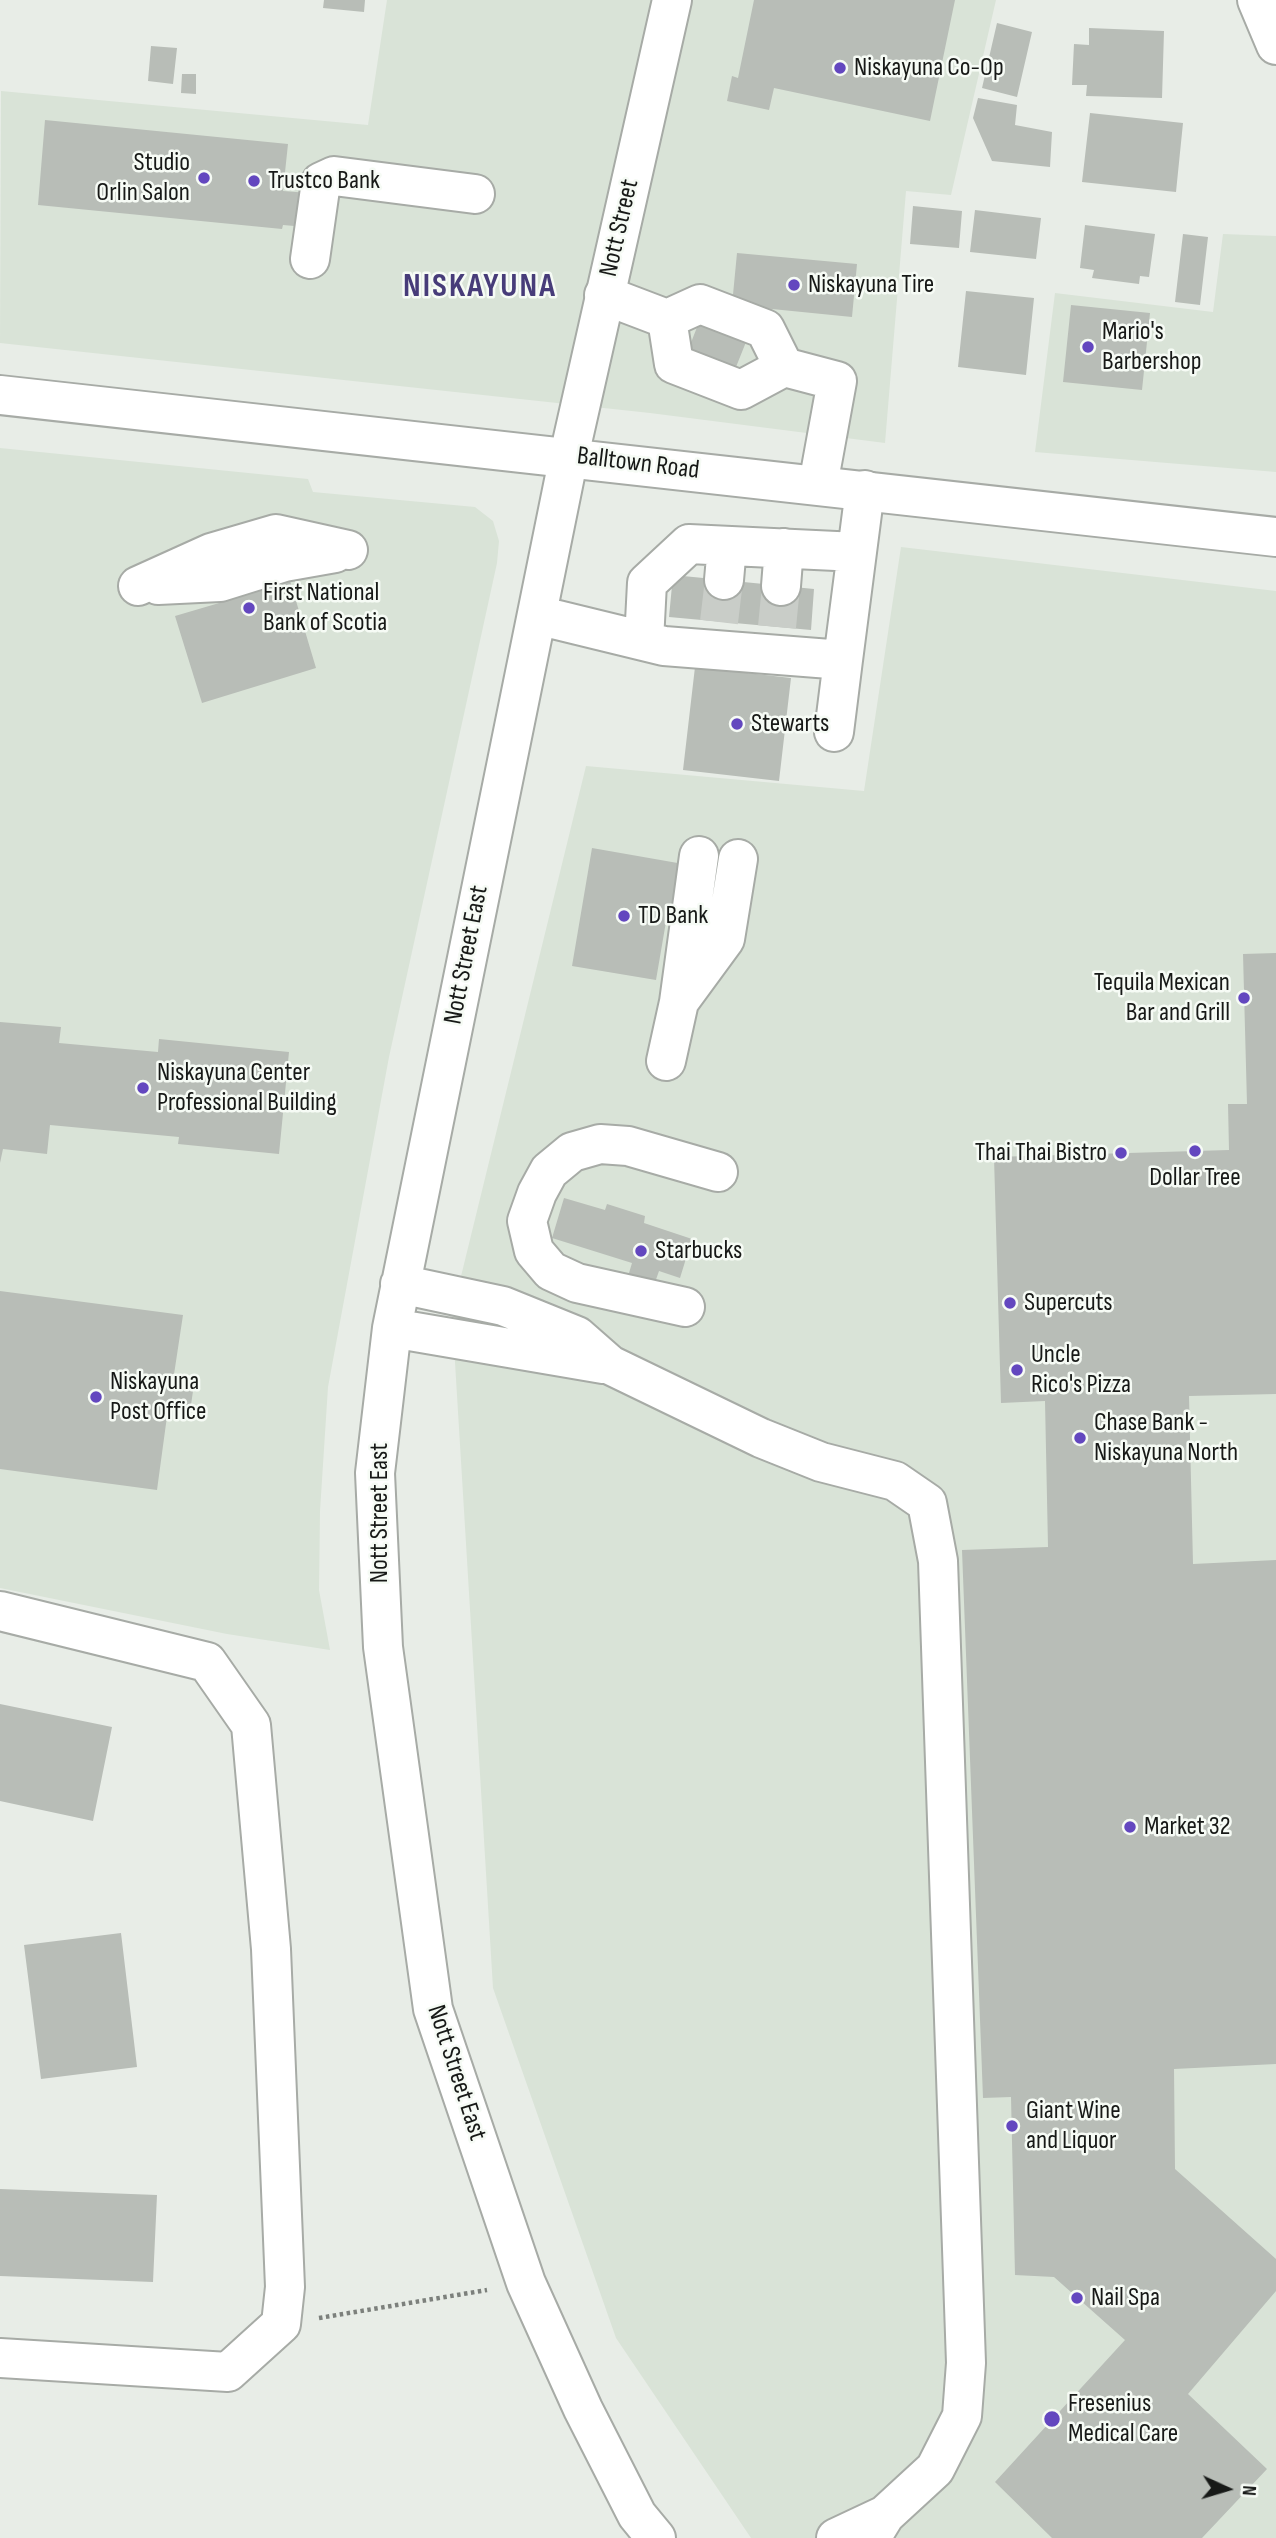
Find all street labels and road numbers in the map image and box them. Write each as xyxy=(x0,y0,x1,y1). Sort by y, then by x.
street label: Nott Street xyxy=(594,176,646,280)
street label: Balltown Road xyxy=(575,441,701,487)
street label: Nott Street East xyxy=(438,883,496,1027)
street label: Nott Street East xyxy=(364,1443,396,1583)
street label: Nott Street East xyxy=(419,2001,493,2145)

